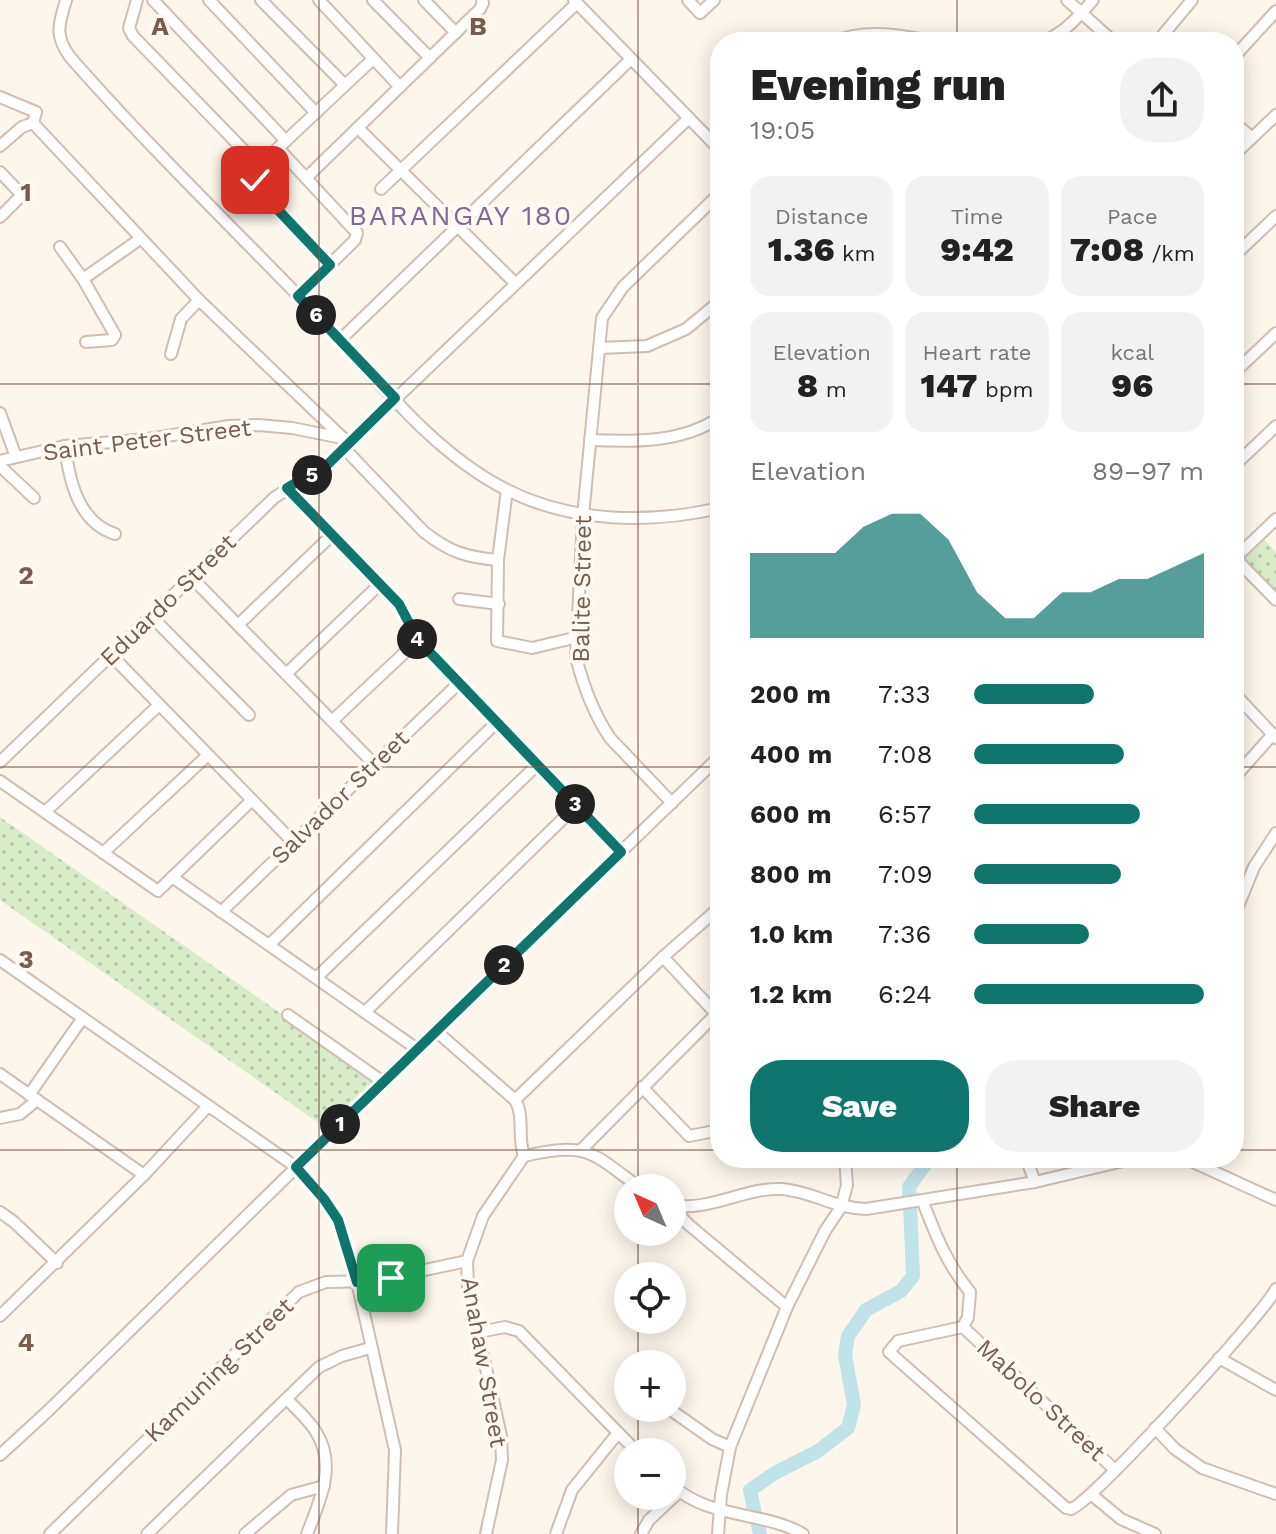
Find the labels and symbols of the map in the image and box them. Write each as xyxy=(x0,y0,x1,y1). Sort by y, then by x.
text: A xyxy=(151,11,169,41)
text: B xyxy=(469,11,487,41)
pin xyxy=(221,146,289,214)
text: 1 xyxy=(20,177,32,207)
district label: BARANGAY 180 xyxy=(349,199,573,232)
pin: 6 xyxy=(296,295,336,335)
street label: Saint Peter Street xyxy=(41,413,253,467)
pin: 5 xyxy=(292,455,332,495)
street label: Balite Street xyxy=(567,515,597,663)
street label: Eduardo Street xyxy=(94,528,242,672)
text: 2 xyxy=(18,560,34,590)
pin: 4 xyxy=(397,619,437,659)
street label: Salvador Street xyxy=(265,724,415,870)
pin: 3 xyxy=(555,784,595,824)
text: 3 xyxy=(18,944,34,974)
pin: 2 xyxy=(484,945,524,985)
pin: 1 xyxy=(320,1104,360,1144)
north arrow xyxy=(614,1174,686,1246)
pin xyxy=(357,1244,425,1312)
street label: Anahaw Street xyxy=(455,1275,513,1449)
street label: Kamuning Street xyxy=(139,1292,299,1448)
text: 4 xyxy=(18,1327,35,1357)
street label: Mabolo Street xyxy=(971,1333,1111,1467)

